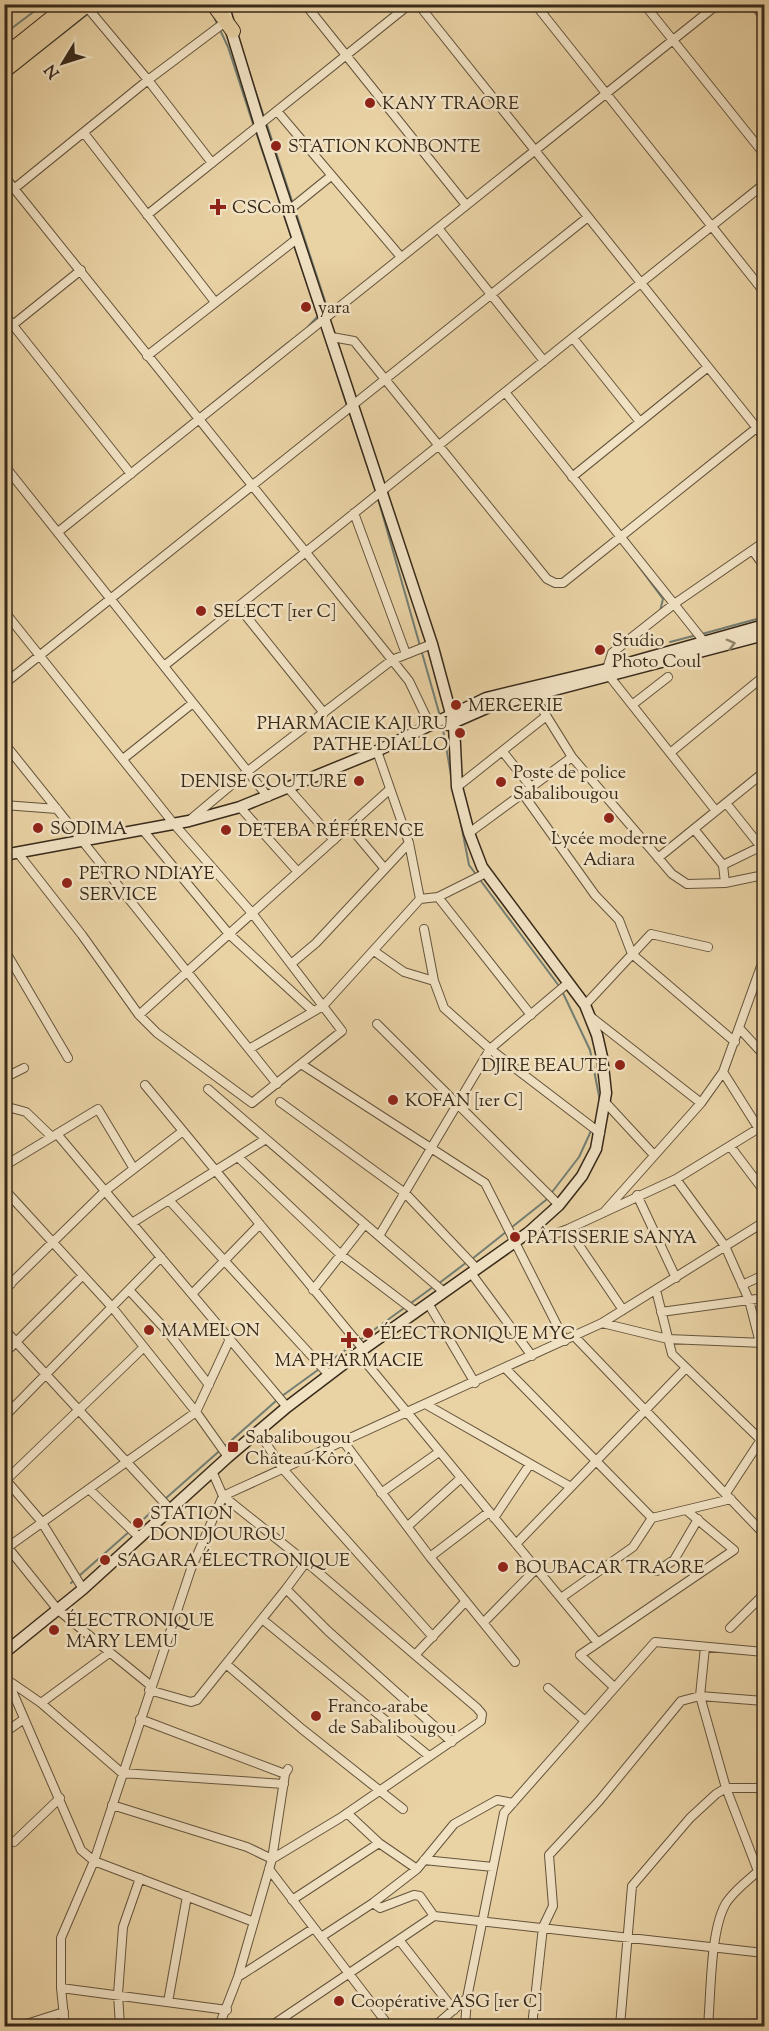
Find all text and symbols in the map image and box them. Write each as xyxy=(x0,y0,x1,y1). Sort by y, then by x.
north arrow xyxy=(33,33,93,93)
text: N xyxy=(40,58,66,83)
place label: KANY TRAORE xyxy=(382,92,519,118)
marker: KANY TRAORE xyxy=(363,96,377,110)
place label: STATION KONBONTE xyxy=(288,135,481,161)
marker: STATION KONBONTE xyxy=(269,139,283,153)
place label: CSCom xyxy=(232,196,296,222)
marker: CSCom xyxy=(209,198,227,216)
place label: yara xyxy=(318,296,350,322)
marker: yara xyxy=(299,300,313,314)
place label: SELECT [1er C] xyxy=(213,600,336,626)
marker: SELECT [1er C] xyxy=(194,604,208,618)
place label: Studio Photo Coul xyxy=(612,629,701,676)
one-way arrow xyxy=(726,639,736,652)
marker: Studio Photo Coul xyxy=(593,643,607,657)
place label: MERCERIE xyxy=(468,694,563,720)
marker: MERCERIE xyxy=(449,698,463,712)
place label: PHARMACIE KAJURU PATHE DIALLO xyxy=(257,712,448,759)
marker: PHARMACIE KAJURU PATHE DIALLO xyxy=(453,726,467,740)
place label: Poste de police Sabalibougou xyxy=(513,761,626,808)
place label: DENISE COUTURE xyxy=(181,770,347,796)
marker: DENISE COUTURE xyxy=(352,774,366,788)
marker: Poste de police Sabalibougou xyxy=(494,775,508,789)
marker: Lycée moderne Adiara xyxy=(602,811,616,825)
place label: SODIMA xyxy=(50,817,128,843)
place label: DETEBA RÉFÉRENCE xyxy=(238,819,424,845)
marker: SODIMA xyxy=(31,821,45,835)
marker: DETEBA RÉFÉRENCE xyxy=(219,823,233,837)
place label: Lycée moderne Adiara xyxy=(551,827,667,874)
place label: PETRO NDIAYE SERVICE xyxy=(79,862,215,909)
marker: PETRO NDIAYE SERVICE xyxy=(60,876,74,890)
place label: DJIRE BEAUTE xyxy=(482,1054,608,1080)
marker: DJIRE BEAUTE xyxy=(613,1058,627,1072)
place label: KOFAN [1er C] xyxy=(405,1089,523,1115)
marker: KOFAN [1er C] xyxy=(386,1093,400,1107)
place label: PÂTISSERIE SANYA xyxy=(527,1225,697,1252)
marker: PÂTISSERIE SANYA xyxy=(508,1230,522,1244)
place label: MAMELON xyxy=(161,1319,260,1345)
place label: ÉLECTRONIQUE MYC xyxy=(380,1322,575,1348)
marker: MAMELON xyxy=(142,1323,156,1337)
marker: ÉLECTRONIQUE MYC xyxy=(361,1326,375,1340)
marker: MA PHARMACIE xyxy=(342,1333,356,1347)
place label: MA PHARMACIE xyxy=(275,1349,423,1375)
place label: Sabalibougou Château Kôrô xyxy=(245,1426,354,1473)
marker: Sabalibougou Château Kôrô xyxy=(226,1440,240,1454)
place label: STATION DONDJOUROU xyxy=(150,1502,285,1549)
marker: STATION DONDJOUROU xyxy=(131,1516,145,1530)
place label: SAGARA ÉLECTRONIQUE xyxy=(117,1549,350,1575)
marker: SAGARA ÉLECTRONIQUE xyxy=(98,1553,112,1567)
place label: BOUBACAR TRAORE xyxy=(515,1556,705,1582)
marker: BOUBACAR TRAORE xyxy=(496,1560,510,1574)
place label: ÉLECTRONIQUE MARY LEMU xyxy=(66,1609,214,1656)
marker: ÉLECTRONIQUE MARY LEMU xyxy=(47,1623,61,1637)
place label: Franco-arabe de Sabalibougou xyxy=(328,1695,456,1742)
marker: Franco-arabe de Sabalibougou xyxy=(309,1709,323,1723)
place label: Coopérative ASG [1er C] xyxy=(351,1990,543,2016)
marker: Coopérative ASG [1er C] xyxy=(332,1994,346,2008)

